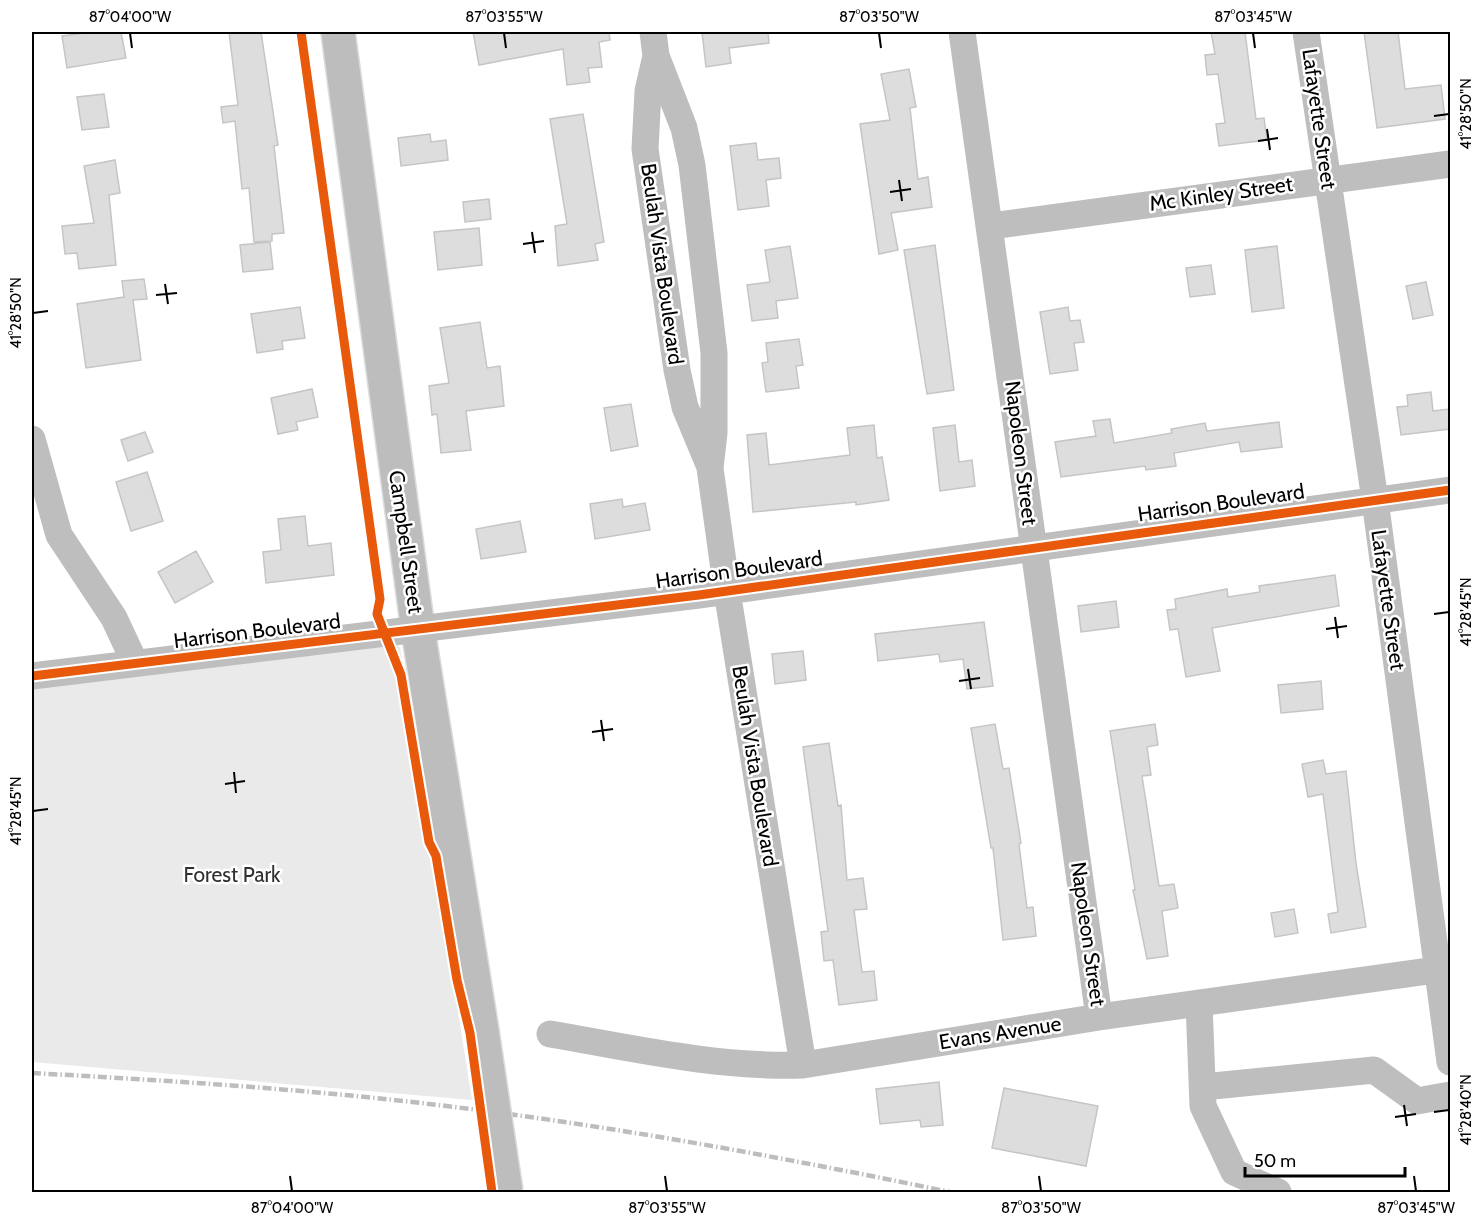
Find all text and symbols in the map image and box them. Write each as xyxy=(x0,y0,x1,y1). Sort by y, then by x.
text: 87°04'00"W xyxy=(89,8,172,26)
text: 87°03'55"W xyxy=(465,8,544,26)
text: 87°03'50"W xyxy=(839,8,920,26)
text: 87°03'45"W xyxy=(1214,8,1293,26)
street label: Lafayette Street xyxy=(1297,47,1342,191)
text: 41°28'50"N xyxy=(1457,78,1475,150)
street label: Beulah Vista Boulevard xyxy=(636,162,689,366)
street label: Mc Kinley Street xyxy=(1148,171,1294,216)
text: 41°28'50"N xyxy=(7,277,25,349)
street label: Napoleon Street xyxy=(1000,379,1043,527)
street label: Campbell Street xyxy=(384,469,429,615)
street label: Harrison Boulevard xyxy=(1136,478,1306,527)
street label: Lafayette Street xyxy=(1366,528,1411,672)
street label: Harrison Boulevard xyxy=(654,545,824,594)
text: 41°28'45"N xyxy=(1457,577,1475,647)
street label: Harrison Boulevard xyxy=(172,608,342,653)
street label: Beulah Vista Boulevard xyxy=(727,664,784,868)
text: 41°28'45"N xyxy=(7,776,25,846)
street label: Napoleon Street xyxy=(1066,860,1111,1008)
park label: Forest Park xyxy=(183,862,281,887)
street label: Evans Avenue xyxy=(937,1010,1063,1055)
text: 41°28'40"N xyxy=(1457,1074,1475,1146)
scale bar xyxy=(1245,1140,1406,1178)
text: 50 m xyxy=(1254,1150,1296,1172)
text: 87°04'00"W xyxy=(251,1199,334,1217)
text: 87°03'55"W xyxy=(628,1199,707,1217)
text: 87°03'50"W xyxy=(1001,1199,1082,1217)
text: 87°03'45"W xyxy=(1377,1199,1456,1217)

